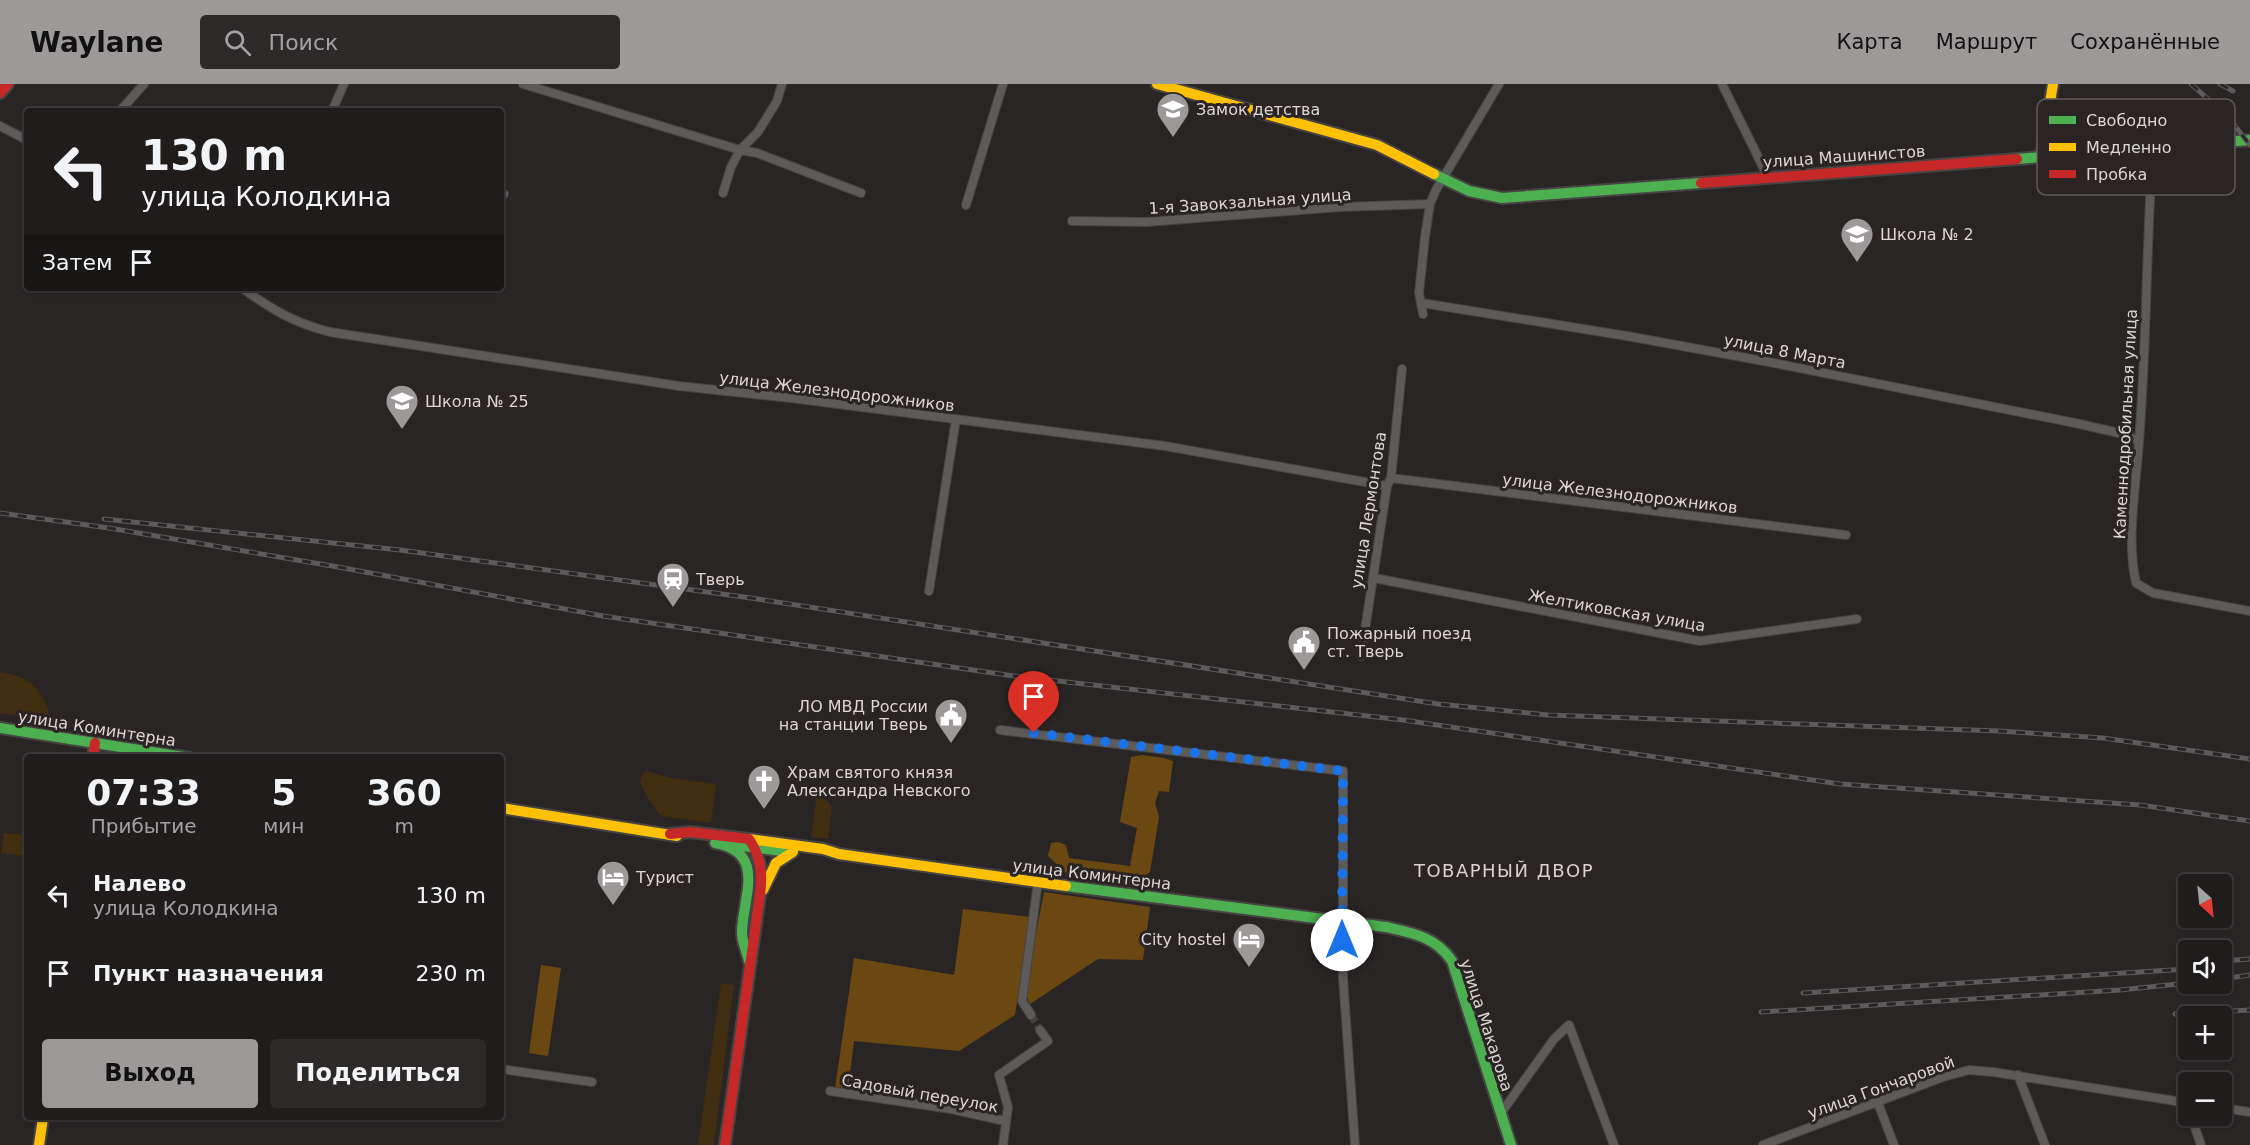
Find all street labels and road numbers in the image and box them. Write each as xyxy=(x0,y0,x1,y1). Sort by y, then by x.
street label: улица Машинистов xyxy=(1762,141,1926,172)
street label: 1-я Завокзальная улица xyxy=(1148,185,1352,218)
street label: Каменнодробильная улица xyxy=(2110,308,2141,540)
street label: улица 8 Марта xyxy=(1722,330,1848,373)
street label: улица Железнодорожников xyxy=(718,368,956,415)
street label: улица Лермонтова xyxy=(1347,430,1390,590)
street label: улица Железнодорожников xyxy=(1501,470,1739,517)
street label: Желтиковская улица xyxy=(1527,586,1707,635)
street label: улица Коминтерна xyxy=(17,707,177,750)
street label: улица Коминтерна xyxy=(1012,855,1172,894)
street label: улица Макарова xyxy=(1456,957,1517,1094)
street label: улица Гончаровой xyxy=(1805,1052,1957,1123)
street label: Садовый переулок xyxy=(840,1070,1000,1117)

